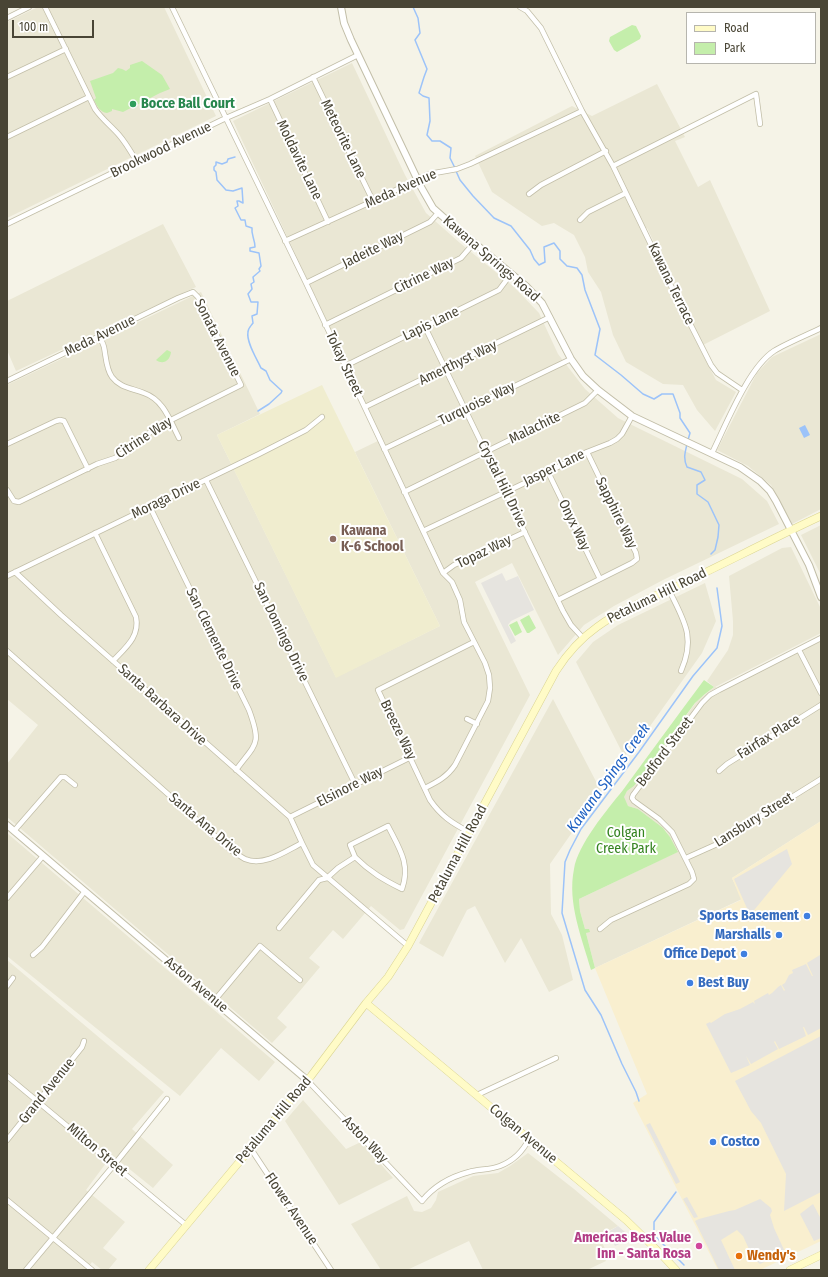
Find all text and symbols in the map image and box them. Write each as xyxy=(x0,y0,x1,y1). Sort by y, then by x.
scale bar xyxy=(14,12,96,38)
legend xyxy=(686,12,816,64)
text: 100 m xyxy=(19,20,48,34)
text: Road xyxy=(724,21,749,35)
text: Park xyxy=(724,41,745,55)
place label: Bocce Ball Court xyxy=(141,96,235,112)
street label: Meteorite Lane xyxy=(317,97,369,181)
marker: Bocce Ball Court xyxy=(128,99,138,109)
street label: Moldavite Lane xyxy=(272,117,326,203)
street label: Brookwood Avenue xyxy=(108,118,214,182)
street label: Meda Avenue xyxy=(363,166,439,212)
street label: Kawana Springs Road xyxy=(439,212,543,306)
street label: Jadeite Way xyxy=(340,228,406,272)
street label: Kawana Terrace xyxy=(644,240,698,328)
street label: Citrine Way xyxy=(391,254,457,298)
street label: Sonata Avenue xyxy=(190,296,244,380)
street label: Lapis Lane xyxy=(400,303,462,345)
street label: Meda Avenue xyxy=(62,312,138,360)
street label: Tokay Street xyxy=(322,329,366,399)
street label: Amerthyst Way xyxy=(416,337,500,389)
street label: Turquoise Way xyxy=(436,378,518,430)
street label: Malachite xyxy=(506,408,564,448)
street label: Citrine Way xyxy=(113,413,175,463)
street label: Crystal Hill Drive xyxy=(474,438,530,530)
street label: Jasper Lane xyxy=(520,446,588,490)
street label: Moraga Drive xyxy=(129,475,203,523)
street label: Sapphire Way xyxy=(592,475,640,551)
street label: Onyx Way xyxy=(554,497,594,553)
place label: Kawana K-6 School xyxy=(341,523,404,556)
street label: Topaz Way xyxy=(454,532,514,572)
marker: Kawana K-6 School xyxy=(328,534,338,544)
street label: Petaluma Hill Road xyxy=(604,565,710,627)
street label: San Domingo Drive xyxy=(250,580,312,684)
street label: San Clemente Drive xyxy=(182,585,246,693)
street label: Santa Barbara Drive xyxy=(114,661,210,749)
street label: Breeze Way xyxy=(376,697,420,763)
street label: Fairfax Place xyxy=(734,711,804,763)
street label: Bedford Street xyxy=(633,714,697,790)
water label: Kawana Spings Creek xyxy=(563,720,655,836)
street label: Elsinore Way xyxy=(314,763,386,811)
street label: Lansbury Street xyxy=(711,789,797,851)
street label: Santa Ana Drive xyxy=(165,790,245,860)
street label: Petaluma Hill Road xyxy=(425,802,491,906)
park label: Colgan Creek Park xyxy=(596,825,656,858)
place label: Sports Basement xyxy=(700,908,799,924)
marker: Sports Basement xyxy=(802,911,812,921)
place label: Marshalls xyxy=(715,927,771,943)
marker: Marshalls xyxy=(774,930,784,940)
place label: Office Depot xyxy=(664,946,736,962)
marker: Office Depot xyxy=(739,949,749,959)
street label: Aston Avenue xyxy=(161,954,231,1016)
place label: Best Buy xyxy=(698,975,749,991)
marker: Best Buy xyxy=(685,978,695,988)
street label: Grand Avenue xyxy=(15,1055,79,1127)
street label: Petaluma Hill Road xyxy=(233,1073,315,1167)
street label: Colgan Avenue xyxy=(486,1101,560,1167)
street label: Aston Way xyxy=(339,1113,391,1167)
street label: Milton Street xyxy=(63,1120,131,1180)
place label: Costco xyxy=(721,1134,760,1150)
marker: Costco xyxy=(708,1137,718,1147)
street label: Flower Avenue xyxy=(261,1170,321,1248)
place label: Americas Best Value Inn - Santa Rosa xyxy=(574,1230,691,1262)
marker: Americas Best Value Inn - Santa Rosa xyxy=(694,1241,704,1251)
place label: Wendy's xyxy=(747,1248,796,1264)
marker: Wendy's xyxy=(734,1251,744,1261)

